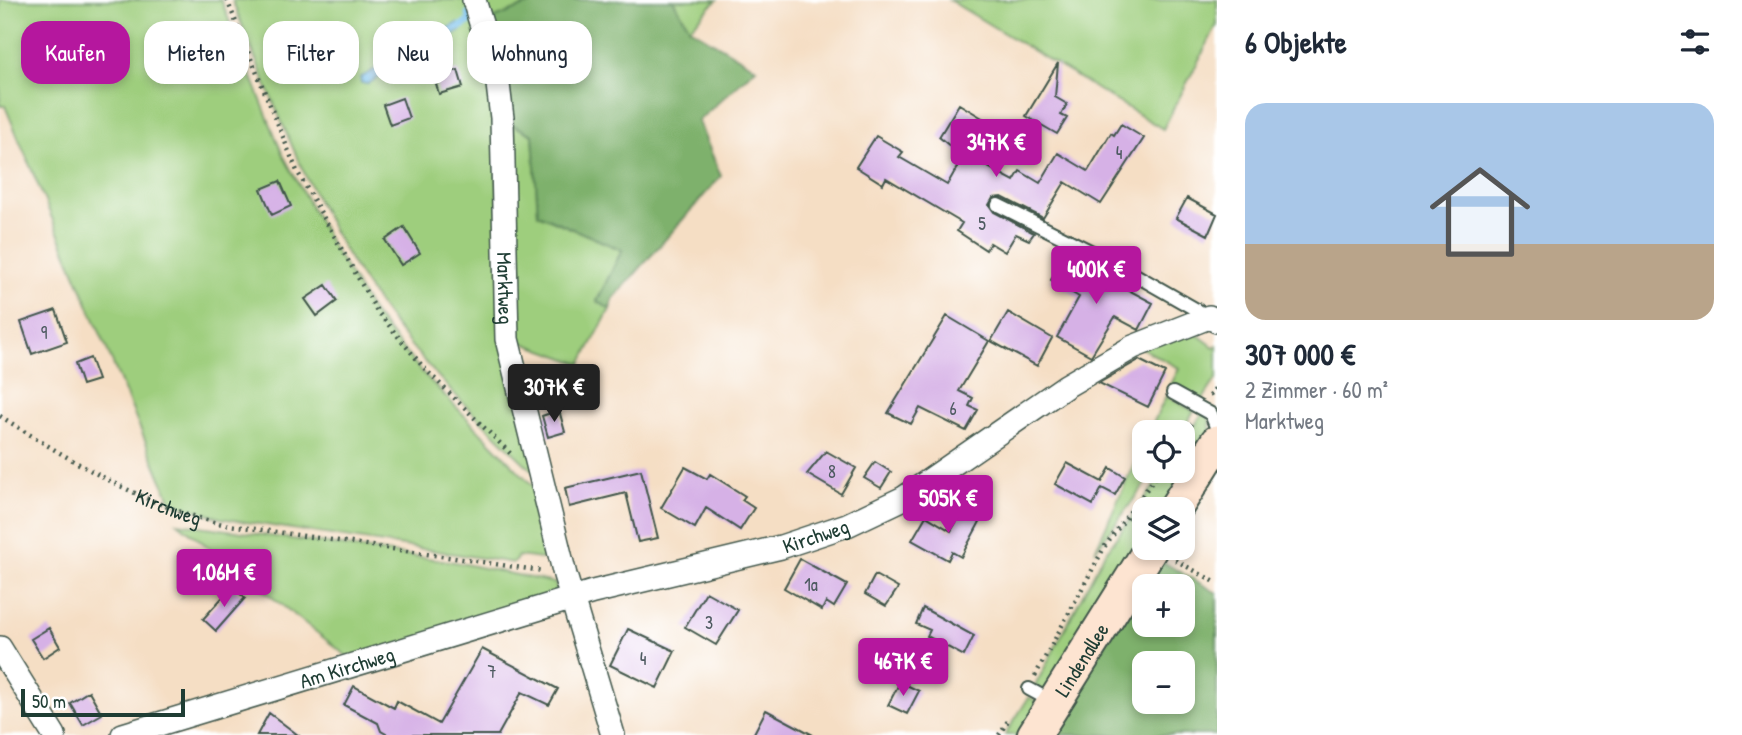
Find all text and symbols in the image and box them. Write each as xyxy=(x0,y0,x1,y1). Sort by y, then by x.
chip: Kaufen xyxy=(21,21,130,84)
chip: Mieten xyxy=(144,21,249,84)
chip: Filter xyxy=(263,21,359,84)
chip: Neu xyxy=(373,21,453,84)
chip: Wohnung xyxy=(467,21,592,84)
text: 6 Objekte xyxy=(1245,22,1347,62)
icon: filters xyxy=(1676,23,1714,61)
pin: 347K € xyxy=(939,120,1053,179)
text: 347K € xyxy=(967,126,1025,157)
house number: 4 xyxy=(1116,140,1123,165)
icon: home xyxy=(1417,149,1543,275)
house number: 5 xyxy=(978,211,986,236)
pin: 400K € xyxy=(1039,246,1153,306)
street label: Marktweg xyxy=(491,252,521,325)
text: 400K € xyxy=(1067,253,1125,284)
house number: 9 xyxy=(41,320,48,345)
text: 307 000 € xyxy=(1245,334,1355,374)
pin: 307K € xyxy=(497,364,611,424)
text: 307K € xyxy=(524,371,584,402)
text: 2 Zimmer · 60 m² xyxy=(1245,374,1388,405)
house number: 6 xyxy=(949,396,957,421)
text: Marktweg xyxy=(1245,405,1324,436)
map controls xyxy=(1132,420,1195,714)
button: locate xyxy=(1132,420,1195,483)
house number: 8 xyxy=(828,459,836,484)
pin: 505K € xyxy=(891,476,1005,535)
street label: Kirchweg xyxy=(131,481,205,532)
text: 505K € xyxy=(919,482,977,513)
button: layers xyxy=(1132,497,1195,560)
street label: Kirchweg xyxy=(779,511,852,560)
pin: 1.06M € xyxy=(159,550,289,609)
text: 1.06M € xyxy=(193,556,255,587)
house number: 1a xyxy=(804,572,818,597)
button: + xyxy=(1132,574,1195,637)
house number: 3 xyxy=(705,610,713,635)
street label: Lindenallee xyxy=(1047,617,1115,702)
pin: 467K € xyxy=(846,638,960,698)
street label: Am Kirchweg xyxy=(296,639,398,695)
text: 467K € xyxy=(874,645,932,676)
house number: 4 xyxy=(640,646,647,671)
button: − xyxy=(1132,651,1195,714)
house number: 7 xyxy=(488,659,497,684)
scale bar xyxy=(21,686,186,718)
text: 50 m xyxy=(32,688,66,714)

